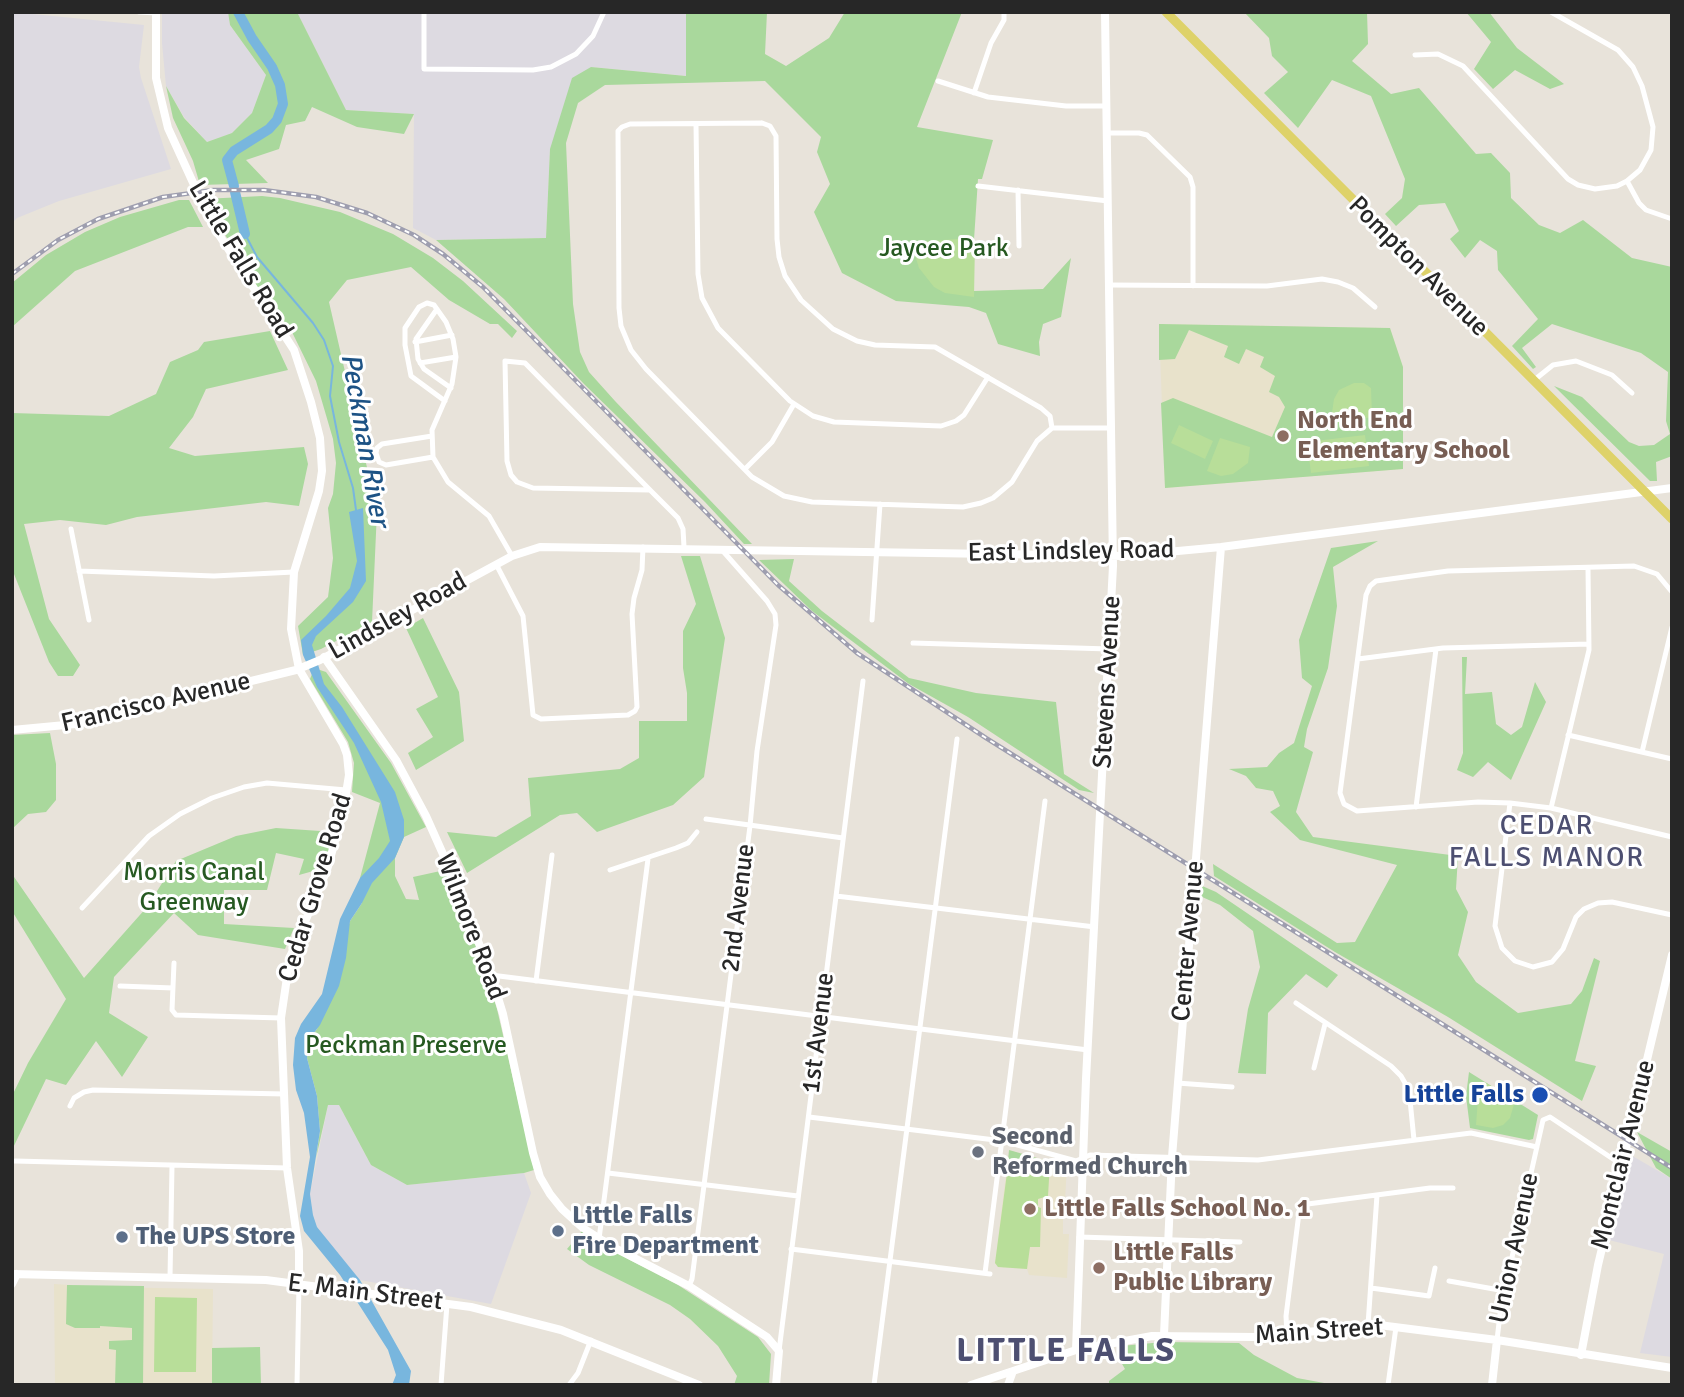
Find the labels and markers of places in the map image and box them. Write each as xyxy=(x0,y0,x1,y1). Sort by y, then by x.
place label: North End Elementary School xyxy=(1297,405,1510,466)
marker: North End Elementary School xyxy=(1275,428,1291,444)
place label: Little Falls xyxy=(1403,1079,1524,1111)
marker: Little Falls xyxy=(1530,1085,1550,1105)
place label: Second Reformed Church xyxy=(992,1121,1188,1182)
marker: Second Reformed Church xyxy=(970,1144,986,1160)
place label: Little Falls School No. 1 xyxy=(1044,1193,1311,1225)
place label: Little Falls Fire Department xyxy=(572,1200,759,1262)
marker: Little Falls School No. 1 xyxy=(1022,1201,1038,1217)
place label: The UPS Store xyxy=(136,1221,295,1253)
marker: Little Falls Fire Department xyxy=(550,1223,566,1239)
marker: The UPS Store xyxy=(114,1229,130,1245)
place label: Little Falls Public Library xyxy=(1113,1237,1272,1298)
marker: Little Falls Public Library xyxy=(1091,1260,1107,1276)

